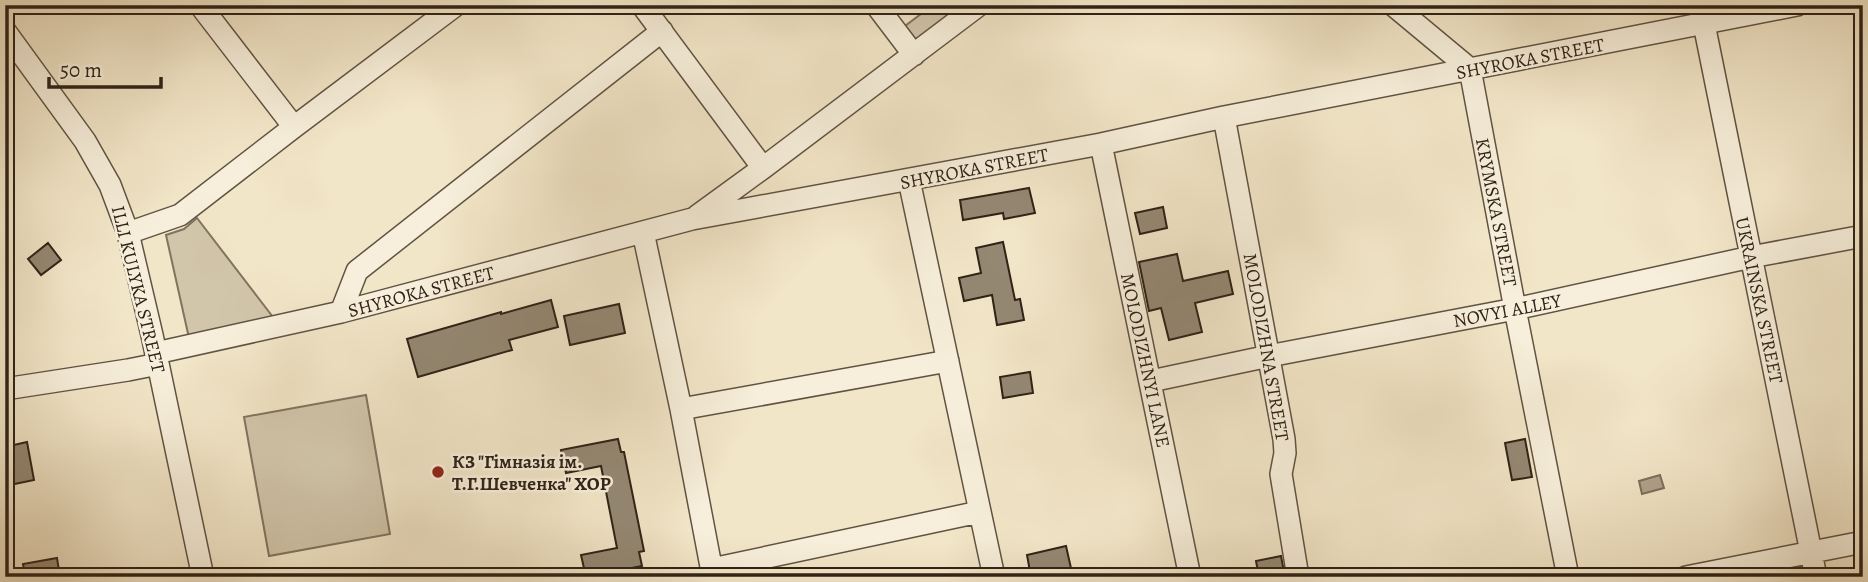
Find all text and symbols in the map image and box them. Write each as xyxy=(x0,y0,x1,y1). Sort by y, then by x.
street label: SHYROKA STREET xyxy=(1454,32,1607,86)
scale bar xyxy=(49,46,161,90)
text: 50 m xyxy=(60,56,102,84)
street label: KRYMSKA STREET xyxy=(1469,136,1523,289)
street label: SHYROKA STREET xyxy=(898,142,1051,196)
street label: ILLI KULYKA STREET xyxy=(105,203,172,376)
street label: UKRAINSKA STREET xyxy=(1729,215,1789,386)
street label: MOLODIZHNA STREET xyxy=(1237,251,1295,444)
street label: SHYROKA STREET xyxy=(345,260,498,324)
street label: MOLODIZHNYI LANE xyxy=(1114,271,1176,450)
street label: NOVYI ALLEY xyxy=(1451,288,1564,334)
place label: КЗ "Гімназія ім. Т.Г.Шевченка" ХОР xyxy=(452,449,611,497)
marker: КЗ "Гімназія ім. Т.Г.Шевченка" ХОР xyxy=(430,464,446,480)

